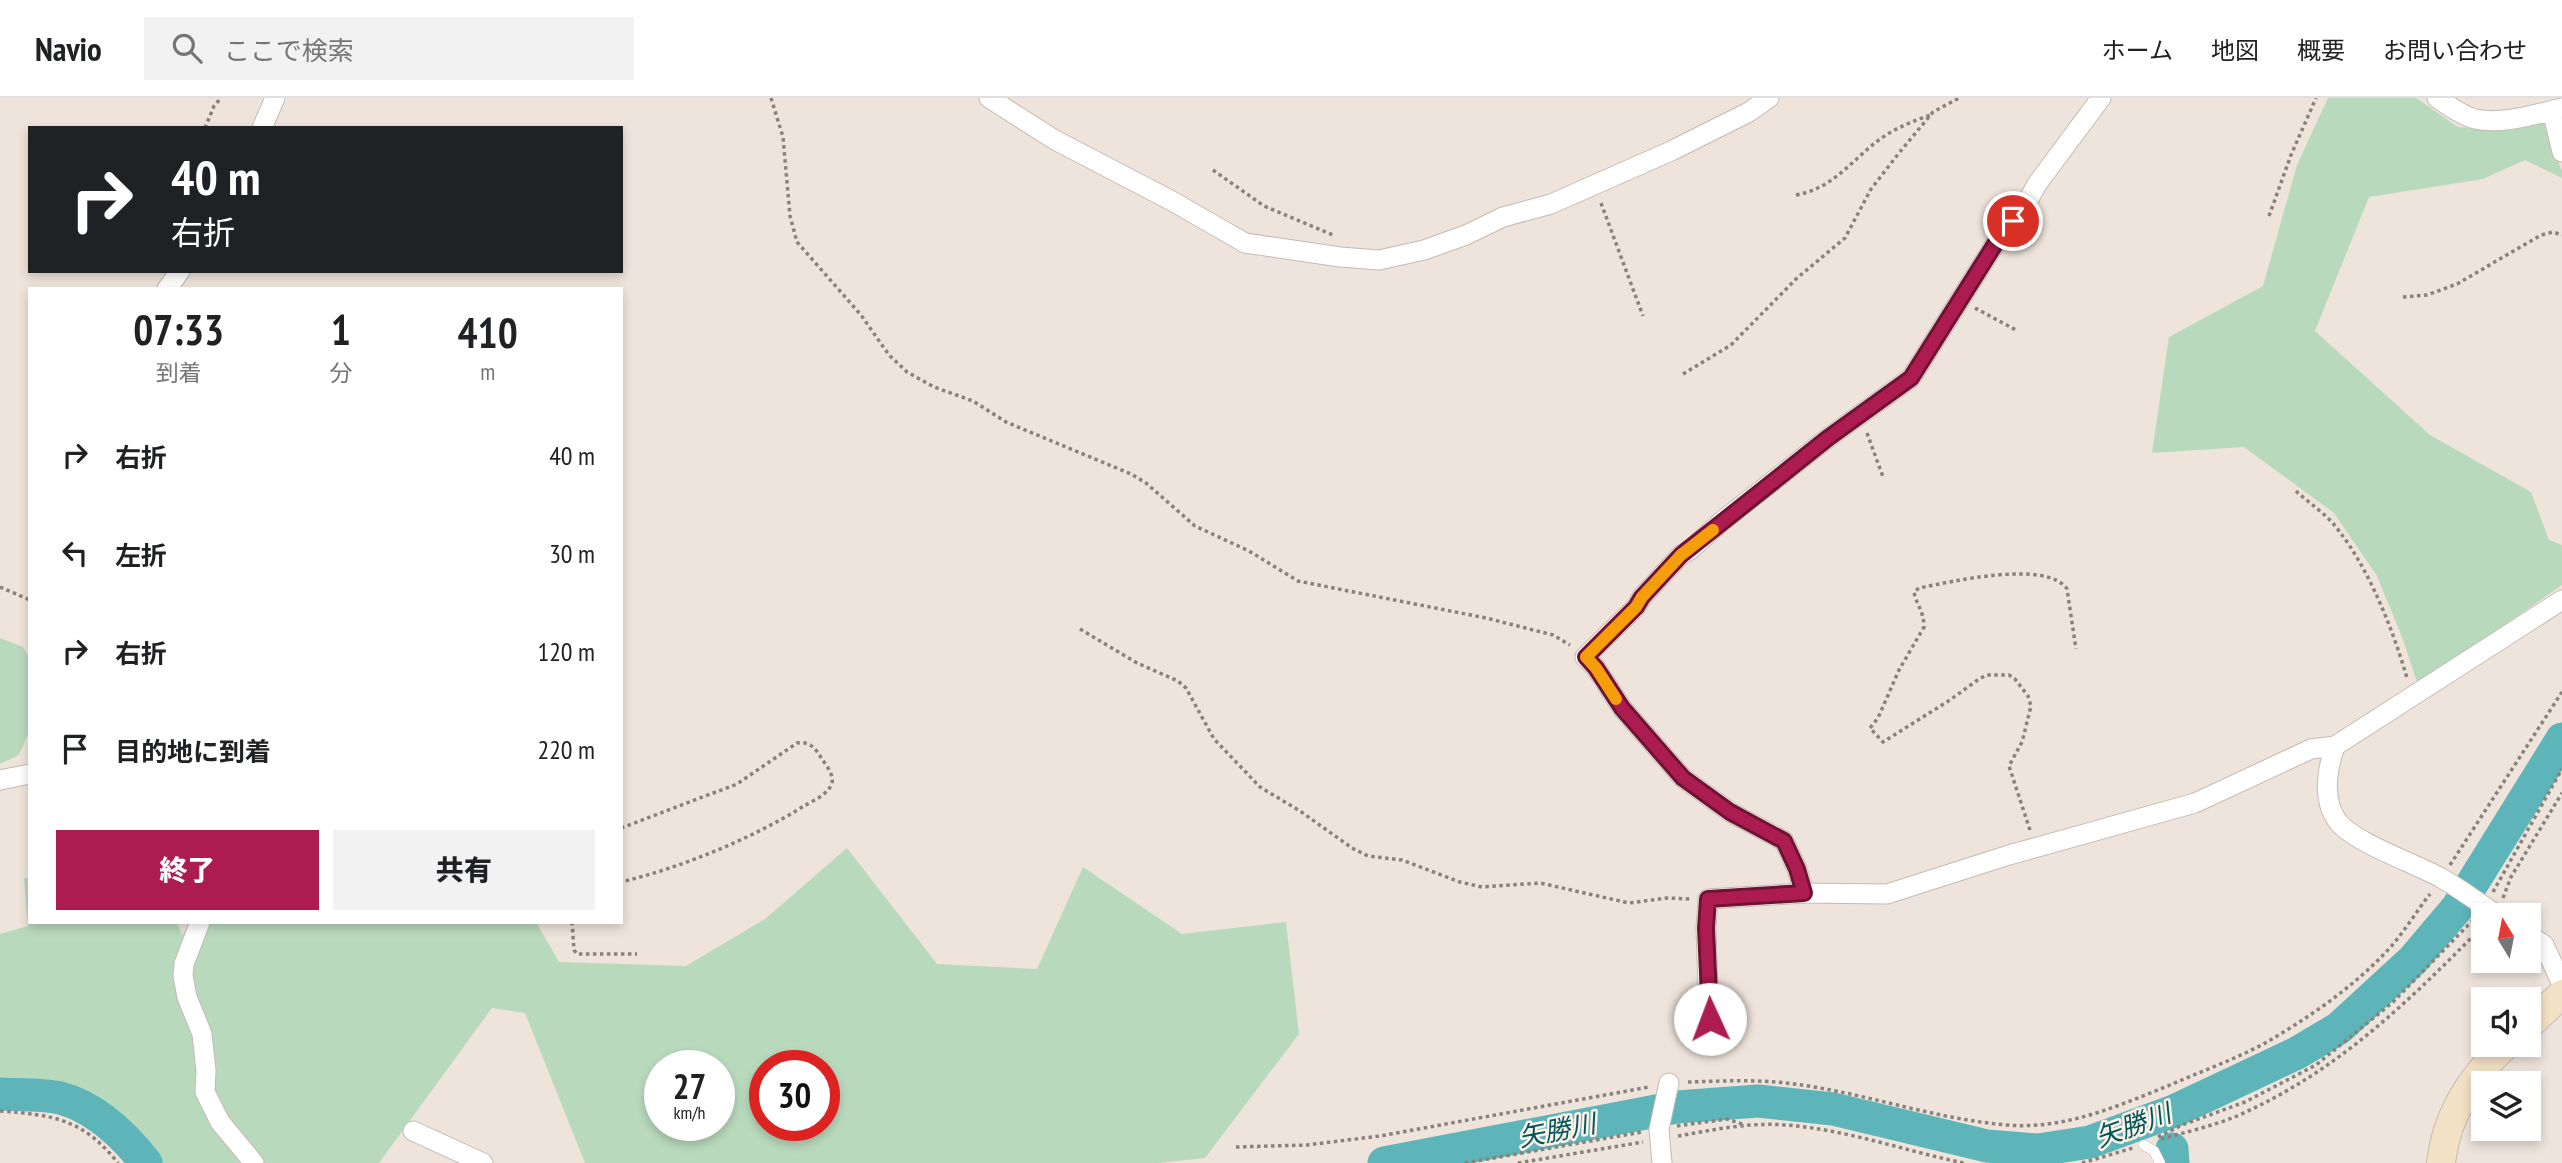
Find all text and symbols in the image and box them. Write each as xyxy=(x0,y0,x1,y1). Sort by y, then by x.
search box xyxy=(144,17,634,80)
text: Navio xyxy=(35,27,102,70)
icon: search xyxy=(168,29,206,67)
text: ここで検索 xyxy=(224,34,354,67)
text: ホーム xyxy=(2102,35,2173,66)
text: 地図 xyxy=(2211,35,2259,66)
text: 概要 xyxy=(2297,35,2345,66)
text: お問い合わせ xyxy=(2383,35,2527,66)
text: 40 m xyxy=(171,145,260,209)
icon: right xyxy=(56,154,147,245)
pin xyxy=(1983,191,2043,251)
icon: arrive xyxy=(1994,202,2032,240)
text: 右折 xyxy=(171,211,235,253)
text: 07:33 xyxy=(133,302,224,357)
text: 1 xyxy=(331,302,351,357)
text: 410 xyxy=(458,305,518,360)
text: m xyxy=(480,357,495,386)
text: 到着 xyxy=(156,358,202,387)
text: 分 xyxy=(329,358,352,387)
icon: right xyxy=(56,436,94,474)
text: 40 m xyxy=(549,439,595,472)
text: 右折 xyxy=(115,441,167,474)
icon: left xyxy=(56,534,94,572)
text: 30 m xyxy=(549,537,595,570)
text: 左折 xyxy=(115,539,167,572)
icon: right xyxy=(56,632,94,670)
text: 120 m xyxy=(537,635,595,668)
text: 右折 xyxy=(115,637,167,670)
icon: arrive xyxy=(56,730,94,768)
text: 220 m xyxy=(537,733,595,766)
text: 目的地に到着 xyxy=(115,735,271,768)
button: 終了 xyxy=(56,830,319,910)
button: 共有 xyxy=(333,830,595,910)
north arrow xyxy=(2471,903,2541,973)
map controls xyxy=(2471,903,2541,1141)
position arrow xyxy=(1673,982,1747,1056)
button: sound xyxy=(2471,987,2541,1057)
speed limit sign: 30 xyxy=(749,1050,840,1141)
text: 27 xyxy=(673,1063,706,1109)
button: layers xyxy=(2471,1071,2541,1141)
water label: 矢勝川 xyxy=(2091,1095,2178,1154)
text: km/h xyxy=(674,1101,705,1124)
water label: 矢勝川 xyxy=(1516,1106,1601,1154)

